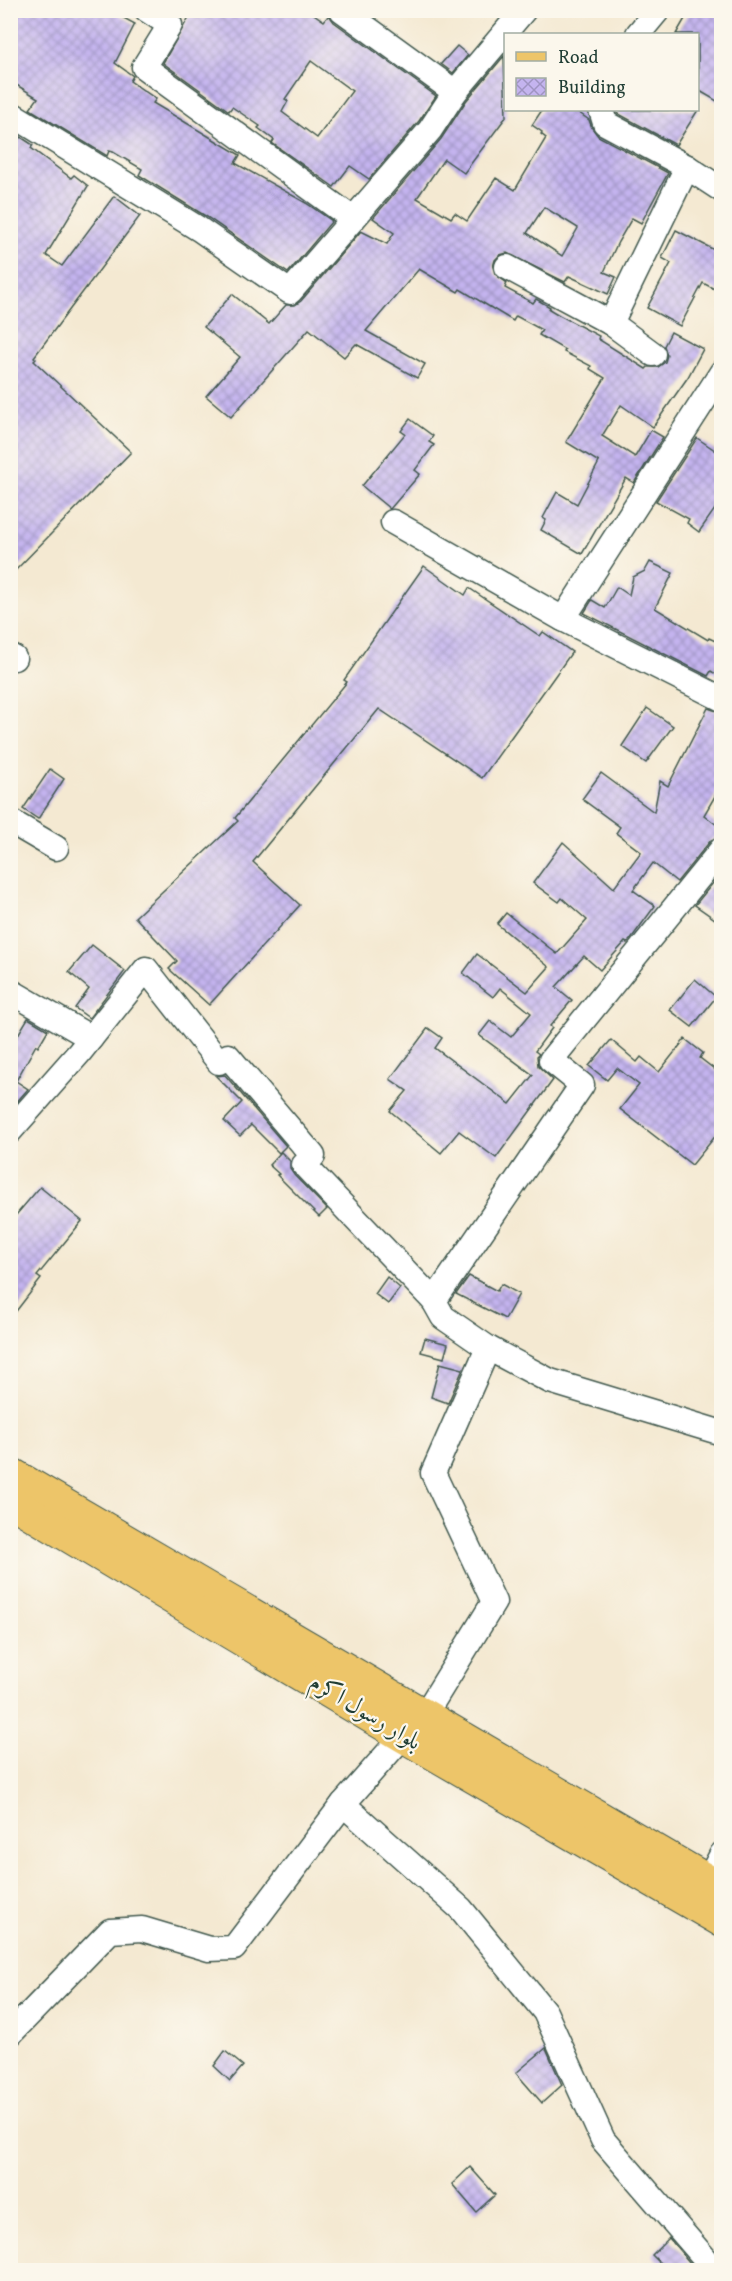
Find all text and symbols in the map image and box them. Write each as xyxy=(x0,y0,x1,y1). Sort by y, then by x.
legend xyxy=(504,33,699,111)
text: Road xyxy=(558,46,599,71)
text: Building xyxy=(558,76,626,101)
street label: بلوار رسول اکرم xyxy=(302,1666,427,1761)

